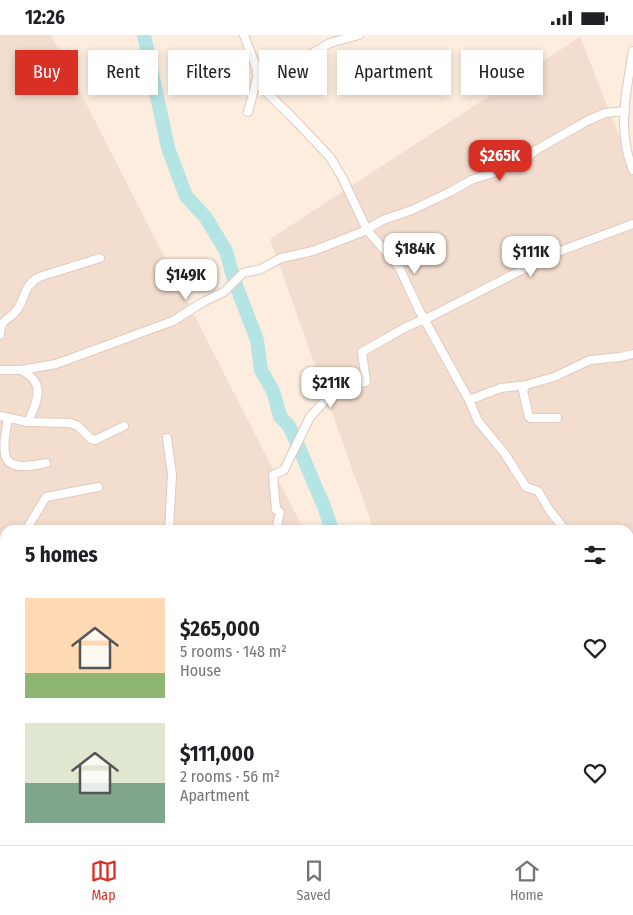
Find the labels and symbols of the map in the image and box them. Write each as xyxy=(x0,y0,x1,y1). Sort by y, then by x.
pin: $265K xyxy=(465,139,535,182)
pin: $184K xyxy=(380,233,450,275)
pin: $111K xyxy=(496,235,566,278)
pin: $149K xyxy=(151,259,221,301)
pin: $211K xyxy=(296,367,366,409)

